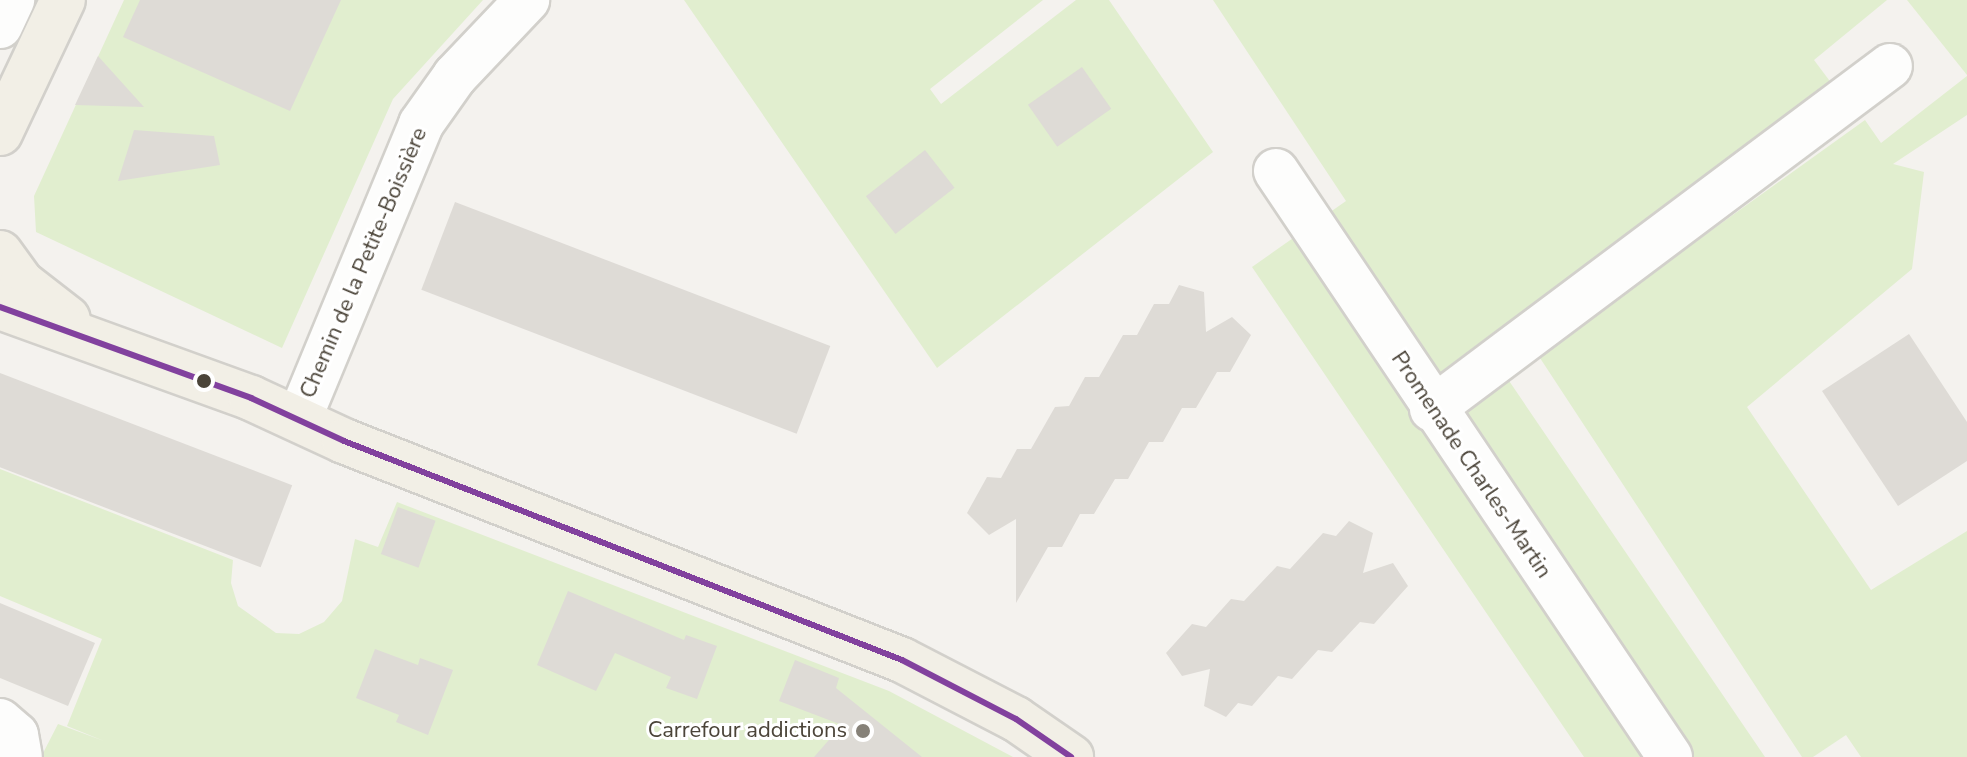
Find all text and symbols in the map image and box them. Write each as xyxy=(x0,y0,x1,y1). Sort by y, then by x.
street label: Chemin de la Petite-Boissière xyxy=(295,124,433,402)
street label: Promenade Charles-Martin xyxy=(1385,347,1557,583)
unlabelled marker xyxy=(196,373,212,389)
place label: Carrefour addictions xyxy=(648,718,847,744)
marker: Carrefour addictions xyxy=(854,722,872,740)

